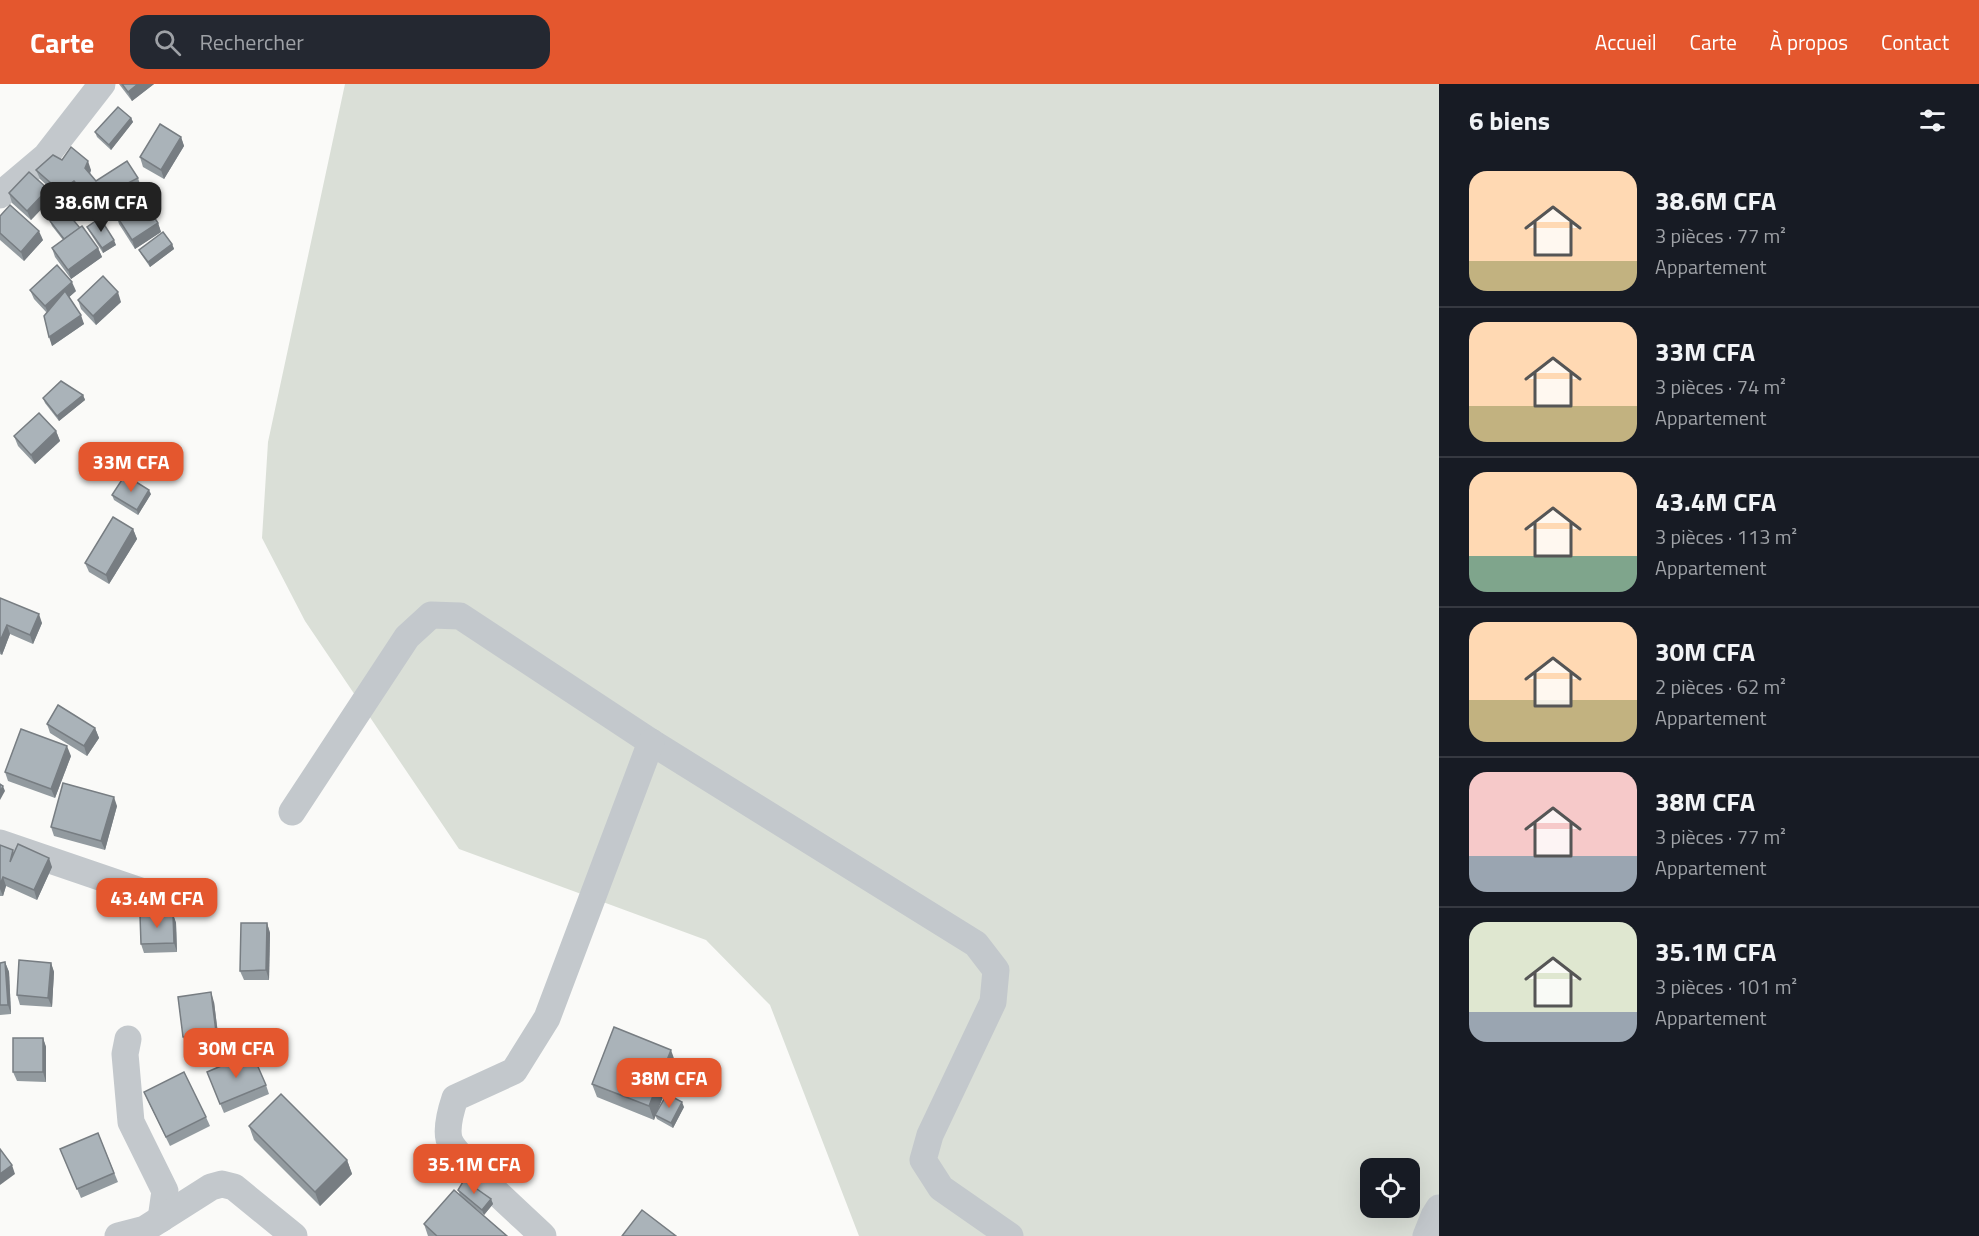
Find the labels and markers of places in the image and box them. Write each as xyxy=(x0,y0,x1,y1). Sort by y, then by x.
pin: 38.6M CFA xyxy=(32,182,170,233)
pin: 33M CFA xyxy=(76,442,186,493)
pin: 43.4M CFA xyxy=(88,878,226,929)
pin: 30M CFA xyxy=(181,1028,291,1079)
pin: 38M CFA xyxy=(614,1058,724,1109)
pin: 35.1M CFA xyxy=(405,1144,543,1195)

